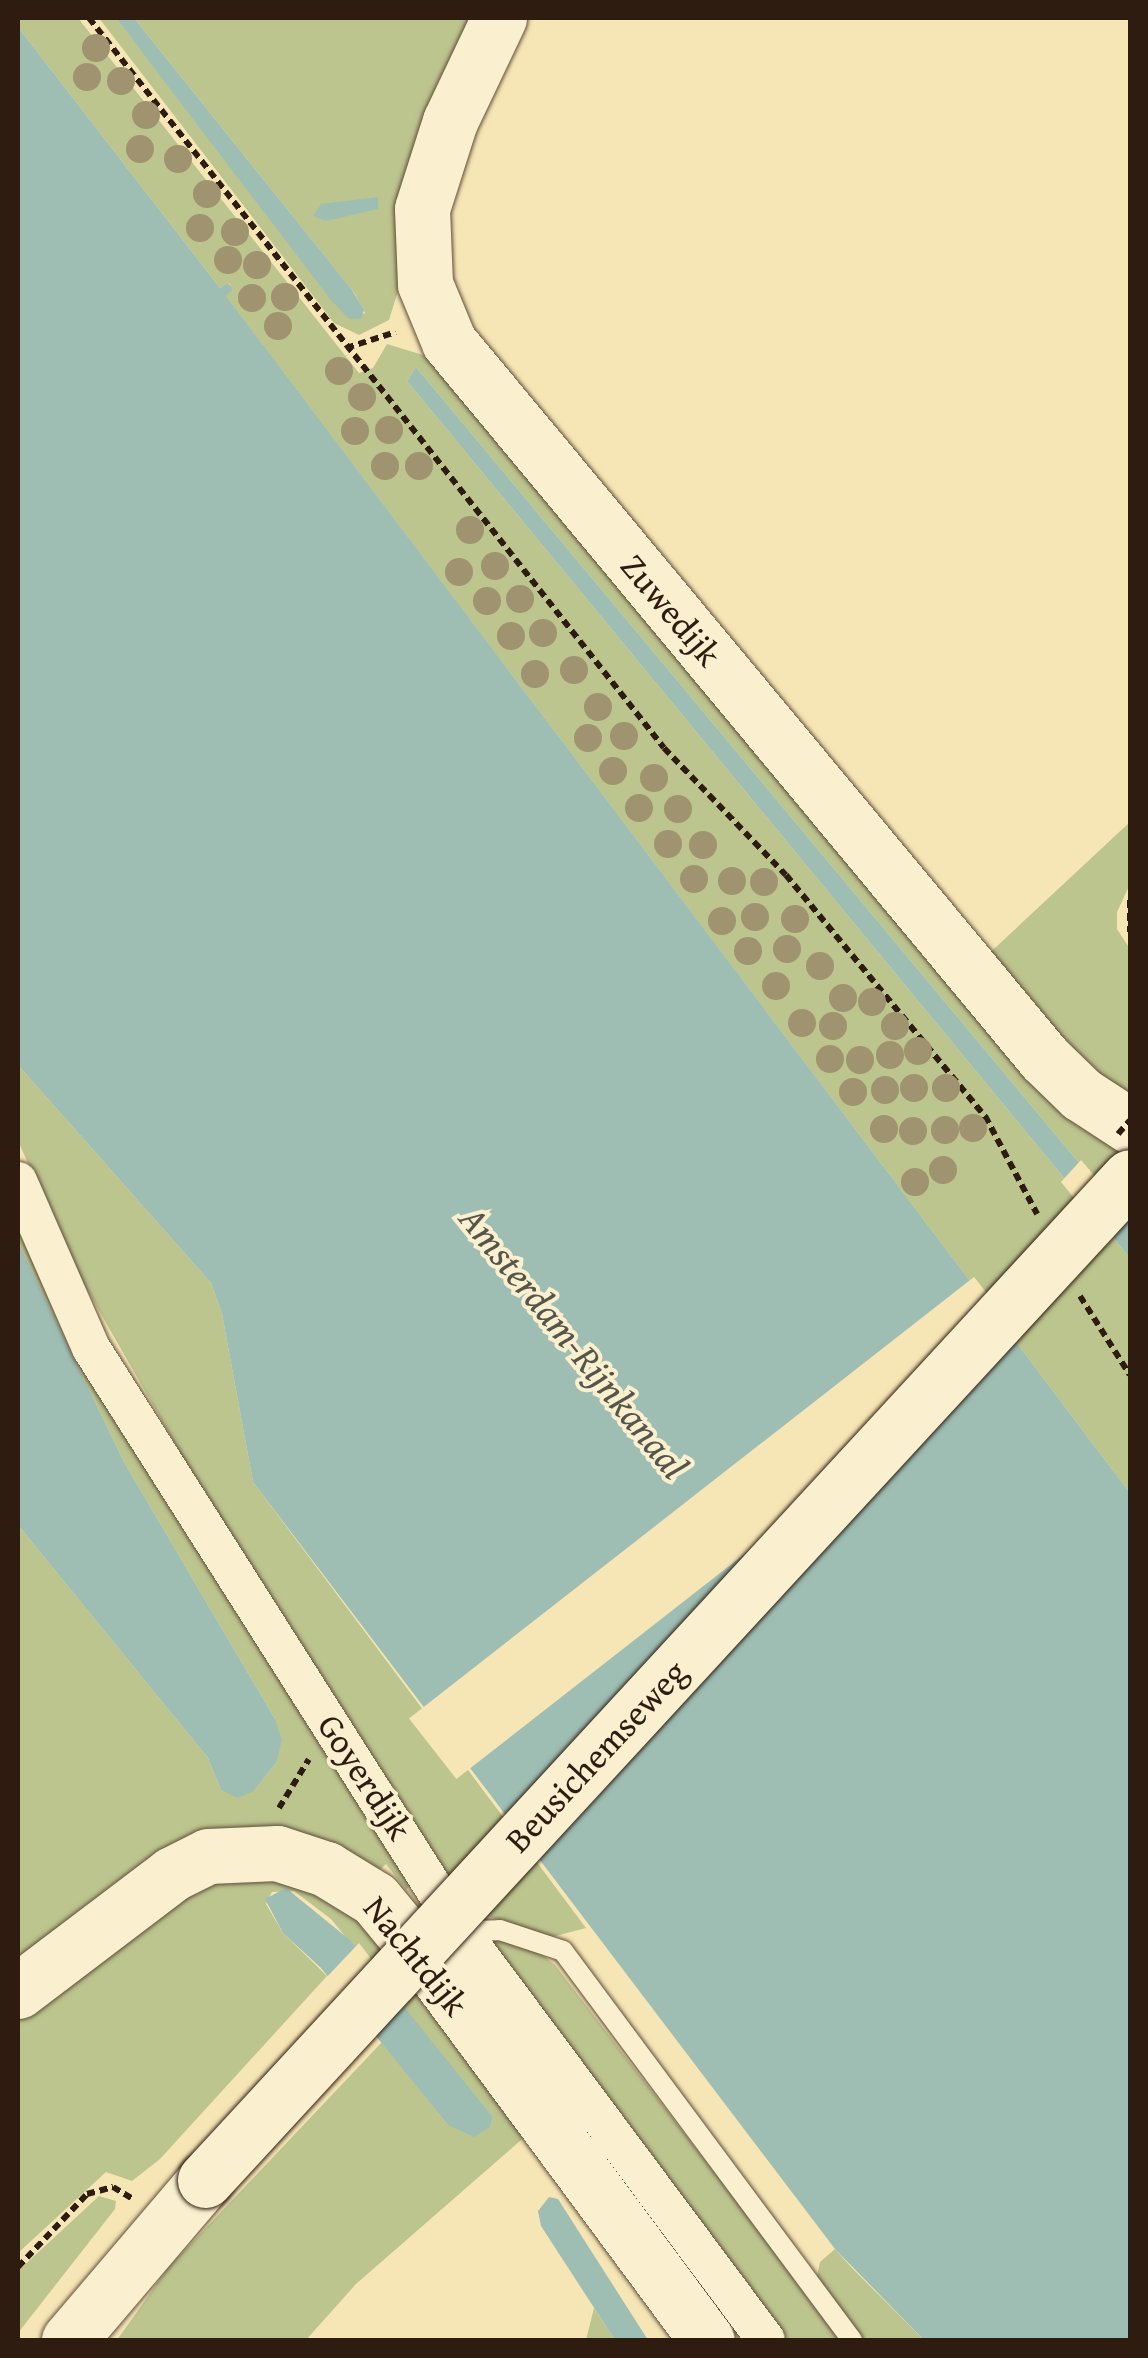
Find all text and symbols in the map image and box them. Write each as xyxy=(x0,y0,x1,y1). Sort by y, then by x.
street label: Zuwedijk xyxy=(612,545,730,675)
water label: Amsterdam-Rijnkanaal xyxy=(450,1197,698,1487)
street label: Beusichemseweg xyxy=(496,1651,696,1861)
street label: Goyerdijk xyxy=(309,1706,421,1848)
street label: Nachtdijk xyxy=(355,1888,477,2024)

